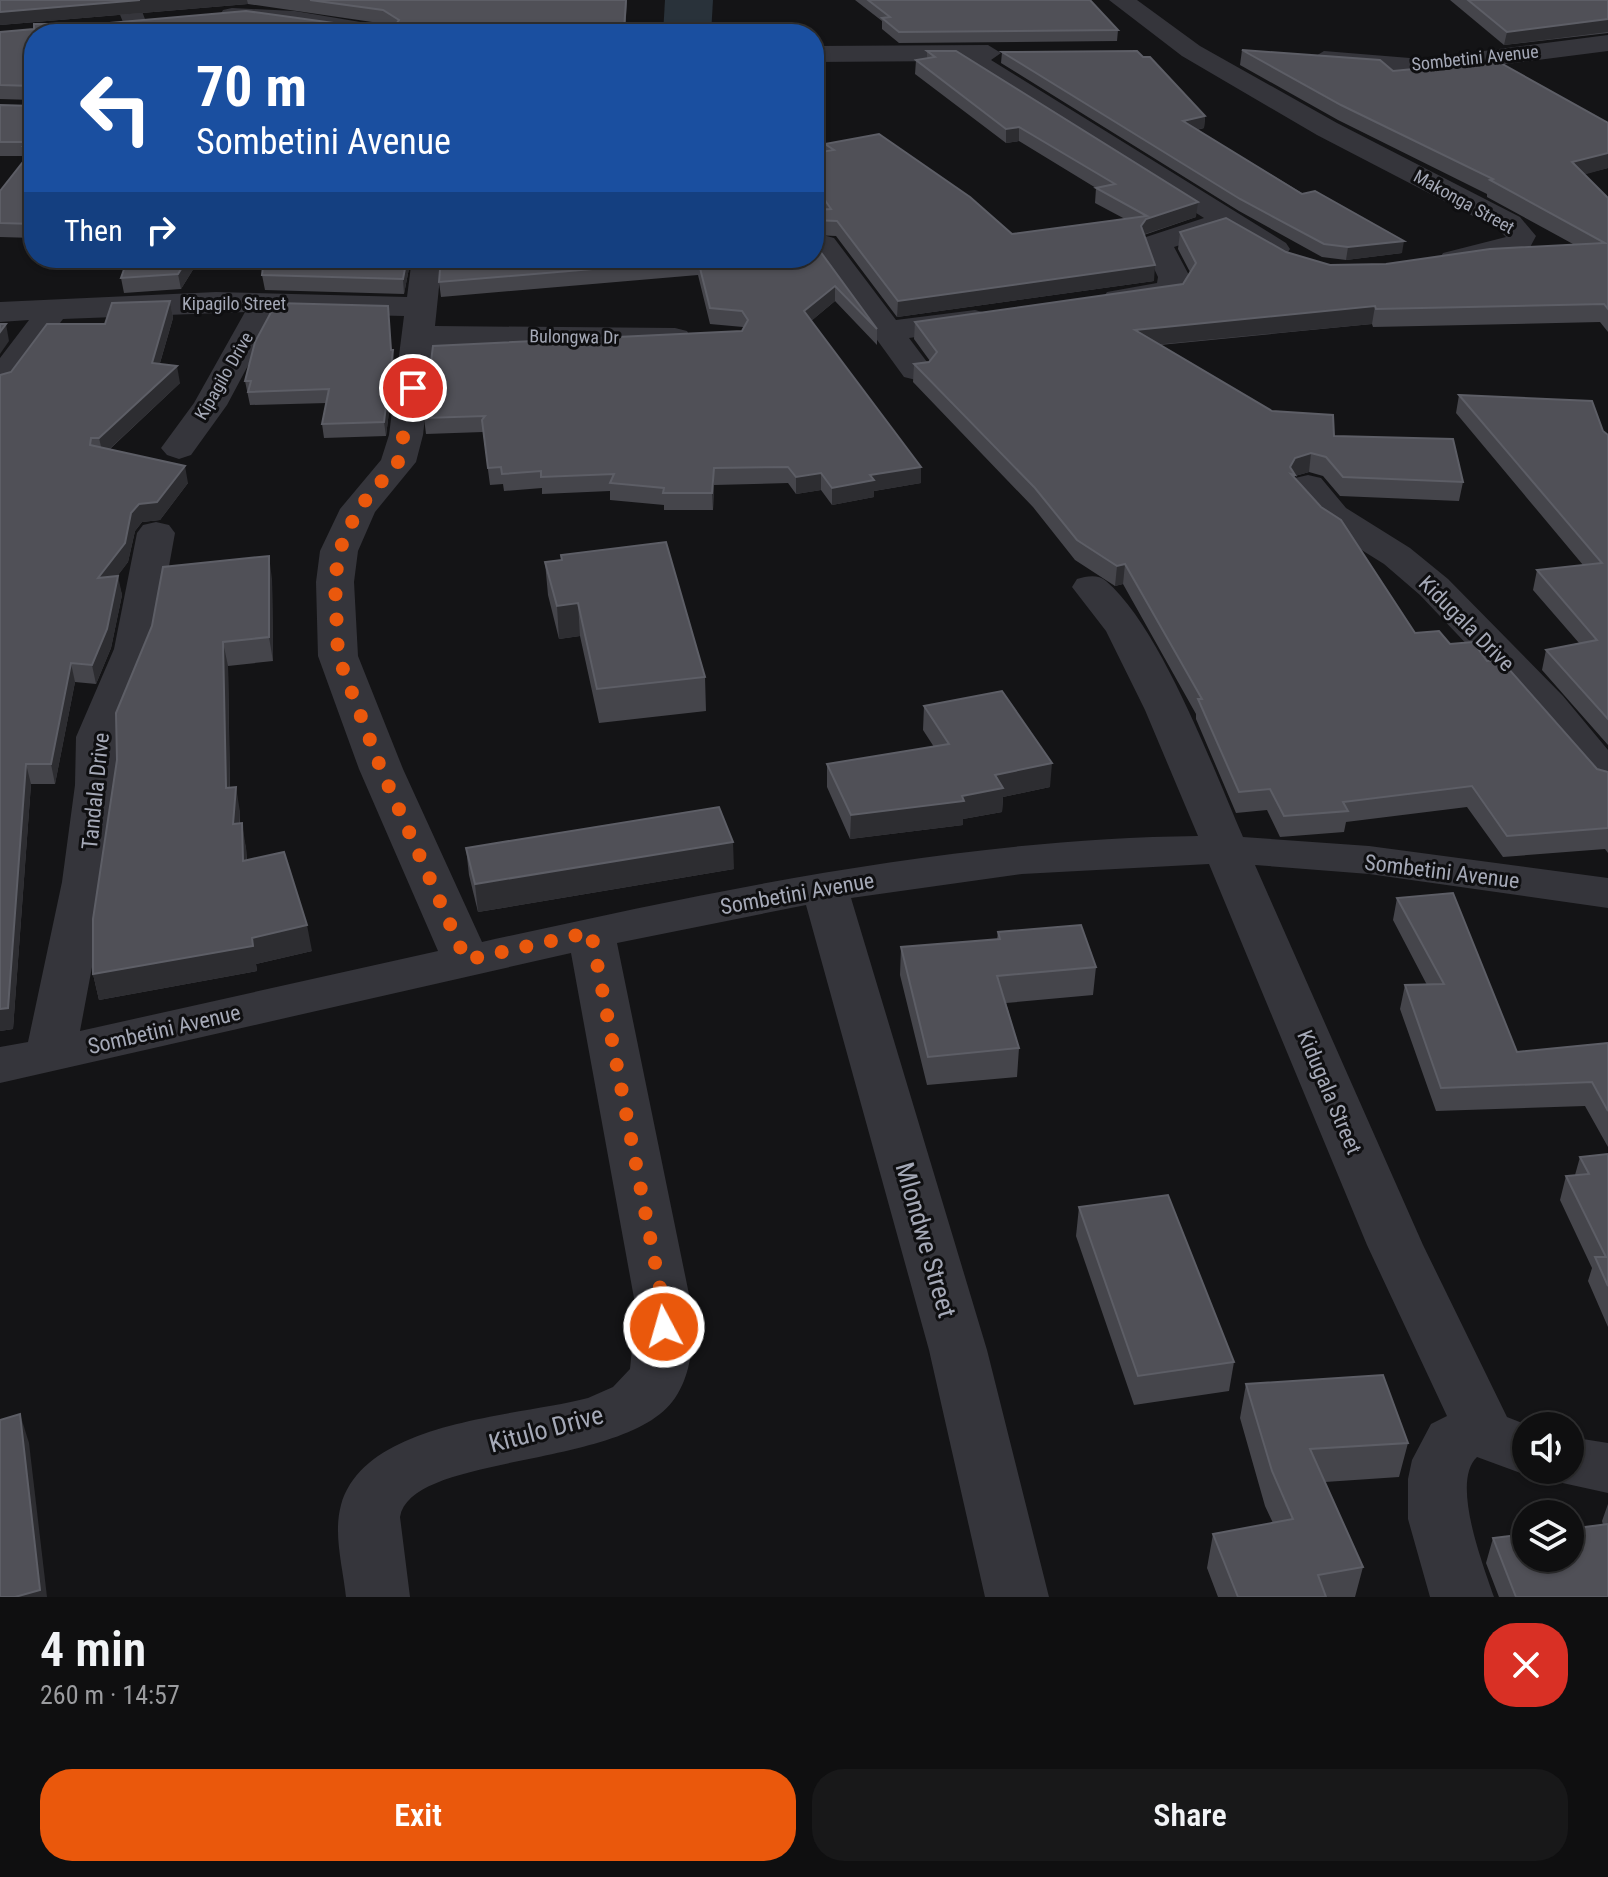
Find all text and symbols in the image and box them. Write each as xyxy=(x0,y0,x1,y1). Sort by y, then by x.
street label: Sombetini Avenue xyxy=(1410,40,1539,75)
text: 70 m xyxy=(196,54,307,120)
icon: left xyxy=(64,56,168,160)
text: Sombetini Avenue xyxy=(196,121,451,163)
street label: Makonga Street xyxy=(1410,165,1518,238)
icon: right xyxy=(139,208,183,252)
text: Then xyxy=(64,213,123,248)
street label: Kipagilo Street xyxy=(182,293,286,314)
street label: Bulongwa Dr xyxy=(529,325,619,348)
street label: Kipagilo Drive xyxy=(190,328,257,423)
pin xyxy=(379,354,447,422)
icon: arrive xyxy=(391,366,435,410)
street label: Kidugala Drive xyxy=(1414,570,1520,676)
street label: Tandala Drive xyxy=(77,731,114,851)
street label: Sombetini Avenue xyxy=(1363,850,1521,893)
street label: Sombetini Avenue xyxy=(718,868,876,919)
street label: Sombetini Avenue xyxy=(85,1000,243,1059)
street label: Kidugala Street xyxy=(1292,1026,1367,1158)
street label: Mlondwe Street xyxy=(890,1159,962,1321)
position arrow xyxy=(622,1285,706,1369)
street label: Kitulo Drive xyxy=(485,1399,607,1459)
map controls xyxy=(1512,1412,1584,1572)
button: sound xyxy=(1512,1412,1584,1484)
button: layers xyxy=(1512,1500,1584,1572)
text: 4 min xyxy=(40,1621,146,1678)
button: close xyxy=(1484,1623,1568,1707)
text: 260 m · 14:57 xyxy=(40,1680,180,1710)
button: Exit xyxy=(40,1769,796,1861)
button: Share xyxy=(812,1769,1568,1861)

